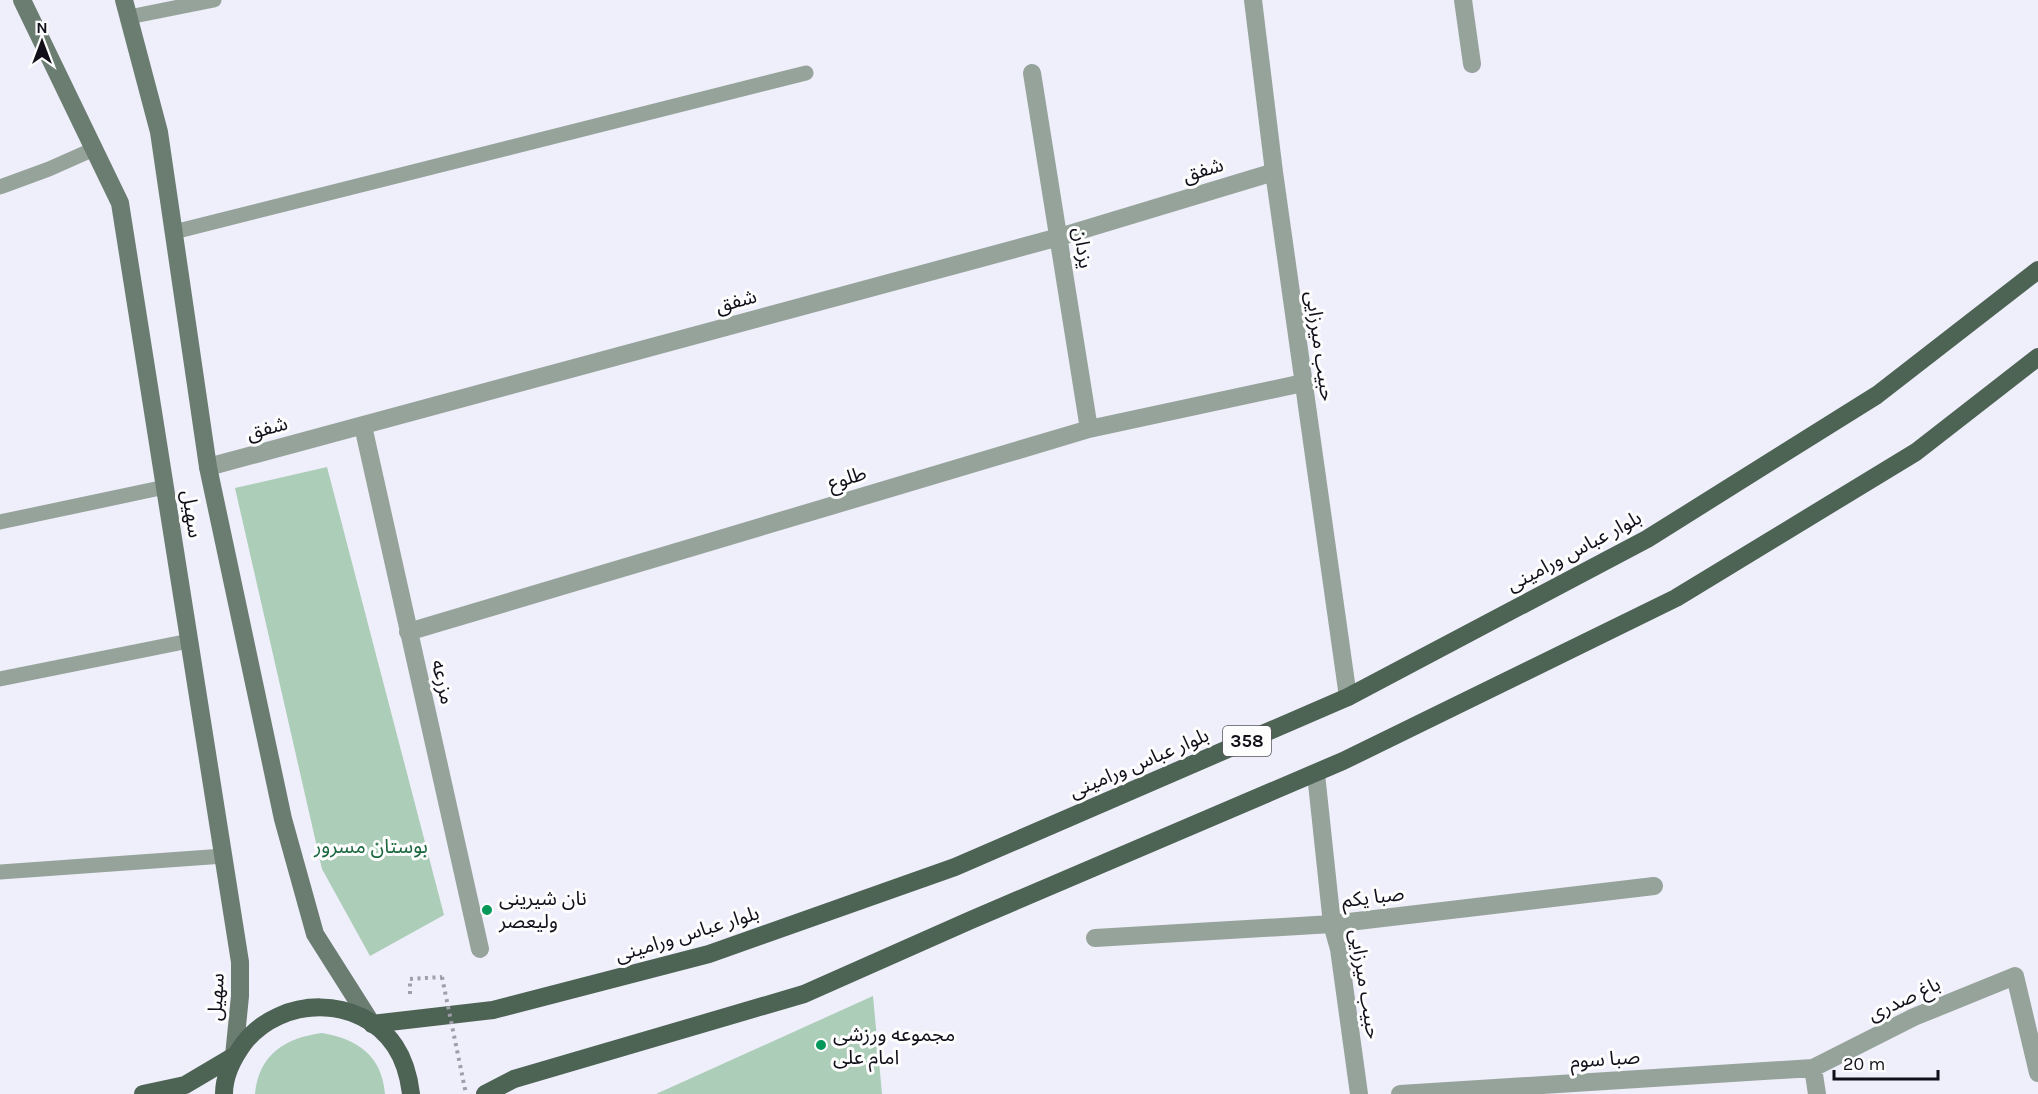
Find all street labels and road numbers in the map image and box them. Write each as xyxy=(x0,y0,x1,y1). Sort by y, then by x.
street label: شفق xyxy=(1180,153,1227,188)
street label: یزدان xyxy=(1068,226,1098,270)
street label: شفق xyxy=(713,284,759,318)
street label: حبیب میرزایی xyxy=(1301,289,1339,403)
street label: شفق xyxy=(244,411,290,445)
street label: طلوع xyxy=(825,461,870,498)
street label: سهیل xyxy=(177,489,207,539)
street label: بلوار عباس ورامینی xyxy=(1503,506,1645,596)
street label: مزرعه xyxy=(427,657,459,707)
street label: بلوار عباس ورامینی xyxy=(1066,723,1212,803)
road number: 358 xyxy=(1223,726,1271,756)
street label: صبا یکم xyxy=(1340,882,1406,915)
street label: بلوار عباس ورامینی xyxy=(612,901,762,967)
street label: حبیب میرزایی xyxy=(1345,927,1385,1041)
street label: سهیل xyxy=(203,972,229,1022)
street label: باغ صدری xyxy=(1864,972,1945,1028)
street label: صبا سوم xyxy=(1569,1045,1641,1076)

